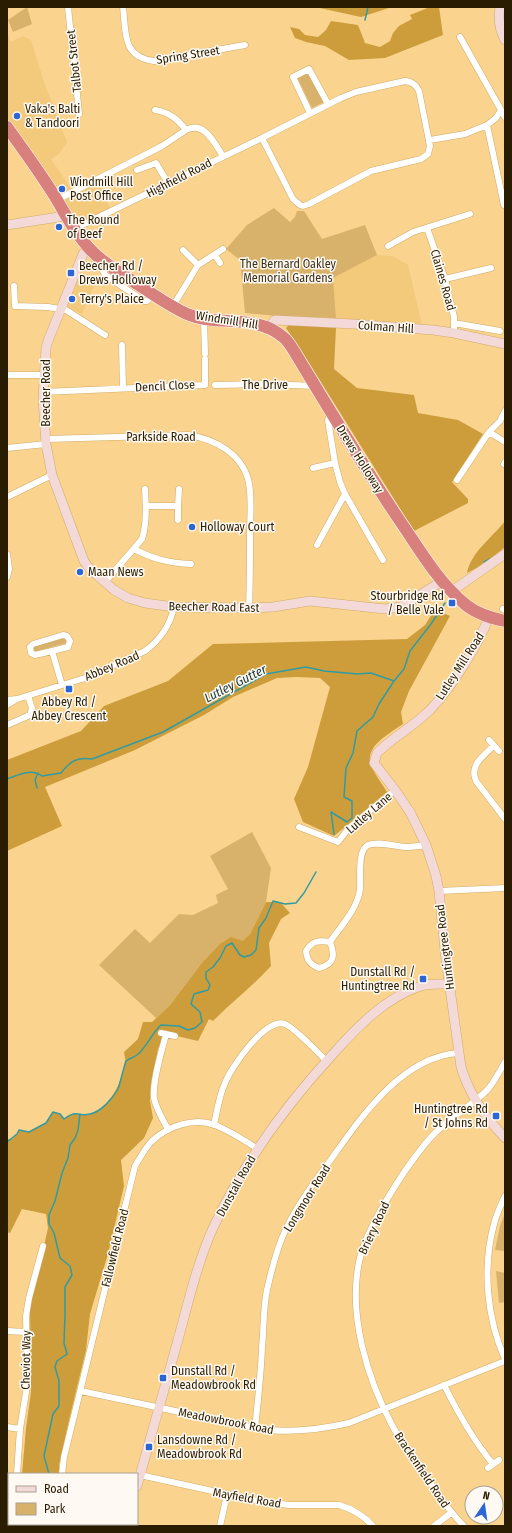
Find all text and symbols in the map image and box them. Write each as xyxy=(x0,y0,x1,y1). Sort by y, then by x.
street label: Talbot Street xyxy=(64,29,84,93)
street label: Spring Street xyxy=(155,43,221,67)
place label: Vaka's Balti & Tandoori xyxy=(25,102,80,130)
marker: Vaka's Balti & Tandoori xyxy=(12,111,22,121)
street label: Highfield Road xyxy=(144,155,214,201)
place label: Windmill Hill Post Office xyxy=(70,175,133,203)
marker: Windmill Hill Post Office xyxy=(57,184,67,194)
place label: The Round of Beef xyxy=(67,213,119,241)
marker: The Round of Beef xyxy=(54,222,64,232)
street label: Claines Road xyxy=(428,248,458,312)
park label: The Bernard Oakley Memorial Gardens xyxy=(240,257,337,285)
place label: Beecher Rd / Drews Holloway xyxy=(79,259,157,287)
marker: Beecher Rd / Drews Holloway xyxy=(66,268,76,278)
place label: Terry's Plaice xyxy=(80,292,144,306)
marker: Terry's Plaice xyxy=(67,294,77,304)
street label: Windmill Hill xyxy=(195,308,259,332)
street label: Colman Hill xyxy=(357,318,415,336)
street label: Beecher Road xyxy=(39,359,53,427)
street label: Dencil Close xyxy=(135,377,195,395)
street label: The Drive xyxy=(242,378,288,392)
street label: Drews Holloway xyxy=(334,422,387,496)
street label: Parkside Road xyxy=(126,430,196,444)
place label: Holloway Court xyxy=(200,520,274,534)
marker: Holloway Court xyxy=(187,522,197,532)
place label: Maan News xyxy=(88,565,144,579)
marker: Maan News xyxy=(75,567,85,577)
place label: Stourbridge Rd / Belle Vale xyxy=(371,589,444,617)
marker: Stourbridge Rd / Belle Vale xyxy=(447,598,457,608)
street label: Beecher Road East xyxy=(168,599,260,615)
street label: Lutley Mill Road xyxy=(433,629,487,703)
street label: Abbey Road xyxy=(83,648,141,684)
water label: Lutley Gutter xyxy=(202,661,269,705)
marker: Abbey Rd / Abbey Crescent xyxy=(64,684,74,694)
place label: Abbey Rd / Abbey Crescent xyxy=(31,695,107,723)
street label: Lutley Lane xyxy=(343,789,395,837)
street label: Huntingtree Road xyxy=(433,903,457,991)
place label: Dunstall Rd / Huntingtree Rd xyxy=(341,965,415,993)
marker: Dunstall Rd / Huntingtree Rd xyxy=(418,974,428,984)
place label: Huntingtree Rd / St Johns Rd xyxy=(414,1102,488,1130)
marker: Huntingtree Rd / St Johns Rd xyxy=(491,1111,501,1121)
street label: Dunstall Road xyxy=(213,1153,259,1219)
street label: Longmoor Road xyxy=(281,1162,333,1234)
street label: Briery Road xyxy=(356,1199,392,1257)
street label: Fallowfield Road xyxy=(99,1207,131,1289)
street label: Cheviot Way xyxy=(18,1330,34,1390)
place label: Dunstall Rd / Meadowbrook Rd xyxy=(171,1364,256,1392)
marker: Dunstall Rd / Meadowbrook Rd xyxy=(158,1373,168,1383)
street label: Meadowbrook Road xyxy=(177,1405,275,1437)
street label: Brackenfield Road xyxy=(391,1429,453,1511)
place label: Lansdowne Rd / Meadowbrook Rd xyxy=(157,1433,242,1461)
marker: Lansdowne Rd / Meadowbrook Rd xyxy=(144,1442,154,1452)
legend xyxy=(8,1473,138,1525)
text: Road xyxy=(44,1482,69,1496)
street label: Mayfield Road xyxy=(212,1485,282,1511)
north arrow xyxy=(464,1485,504,1525)
text: N xyxy=(481,1489,491,1503)
text: Park xyxy=(44,1502,66,1516)

